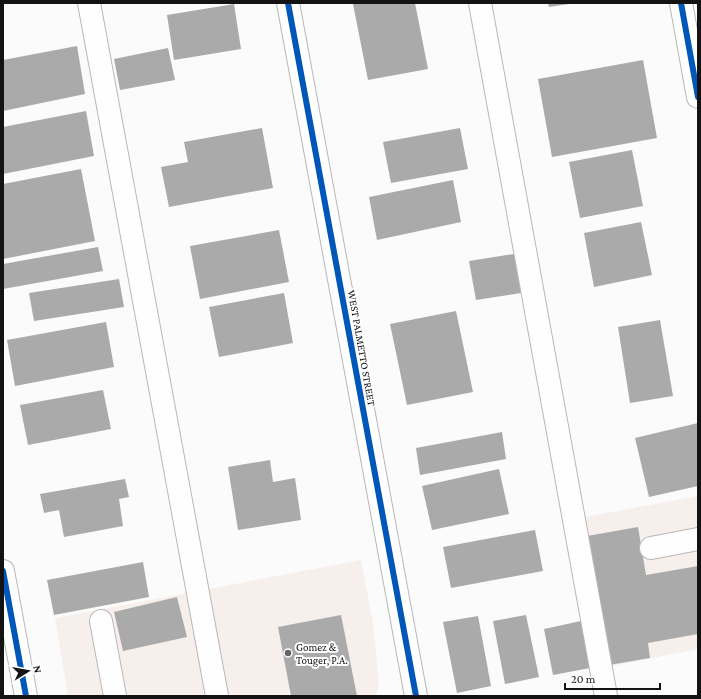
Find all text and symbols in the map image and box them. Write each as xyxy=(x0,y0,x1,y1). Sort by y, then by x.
street label: WEST PALMETTO STREET xyxy=(346,289,378,407)
place label: Gomez & Touger, P.A. xyxy=(296,641,348,667)
marker: Gomez & Touger, P.A. xyxy=(283,648,293,658)
north arrow xyxy=(8,651,48,691)
text: N xyxy=(31,664,45,674)
scale bar xyxy=(565,665,660,691)
text: 20 m xyxy=(571,672,596,686)

